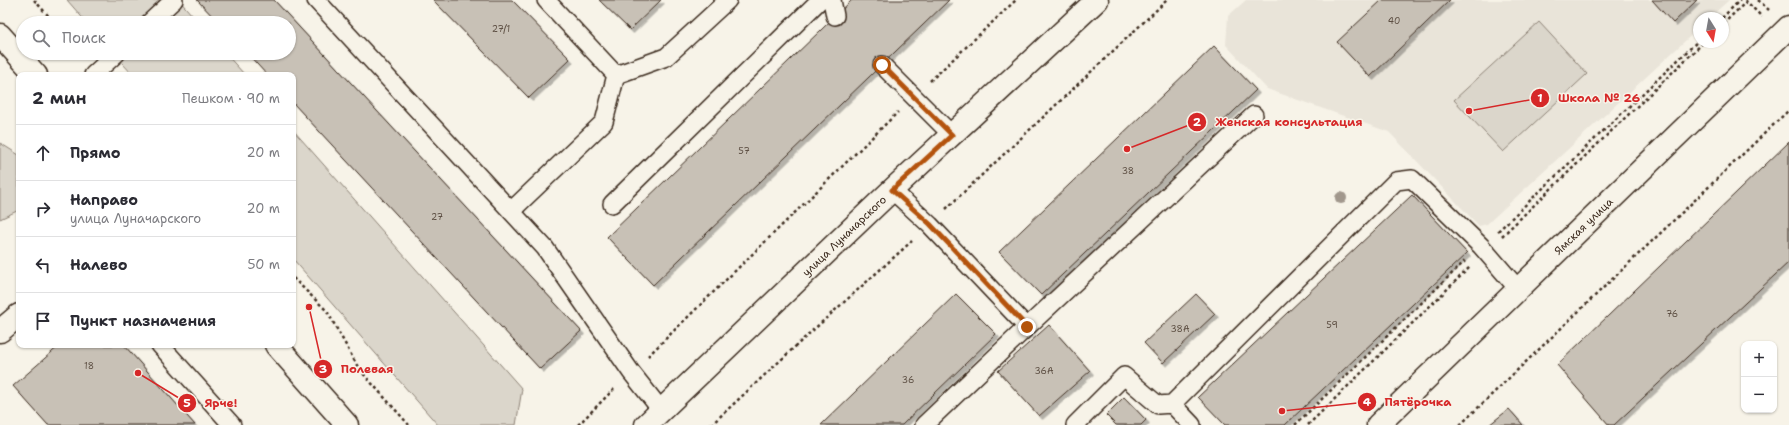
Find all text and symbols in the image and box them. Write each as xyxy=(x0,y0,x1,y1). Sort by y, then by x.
north arrow xyxy=(1693,12,1729,48)
house number: 40 xyxy=(1388,15,1400,27)
search box xyxy=(16,16,296,60)
house number: 27/1 xyxy=(492,23,510,35)
icon: search xyxy=(30,27,52,49)
text: Поиск xyxy=(62,28,106,48)
route start xyxy=(873,56,891,74)
callout: Школа № 26 xyxy=(1530,86,1648,110)
text: 2 мин xyxy=(32,87,87,109)
text: Пешком · 90 m xyxy=(182,90,280,107)
text: 1 xyxy=(1537,90,1543,106)
text: Школа № 26 xyxy=(1558,90,1640,106)
callout: Женская консультация xyxy=(1187,110,1370,134)
text: 2 xyxy=(1193,114,1202,130)
text: Женская консультация xyxy=(1215,114,1363,130)
icon: ahead xyxy=(32,142,54,164)
text: Прямо xyxy=(70,143,120,163)
text: 20 m xyxy=(247,144,280,161)
house number: 57 xyxy=(738,145,750,157)
house number: 38 xyxy=(1122,165,1134,177)
text: Направо xyxy=(70,190,138,210)
street label: улица Луначарского xyxy=(799,192,890,279)
street label: Ямская улица xyxy=(1551,194,1616,258)
icon: right xyxy=(32,198,54,220)
text: 20 m xyxy=(247,200,280,217)
text: улица Луначарского xyxy=(70,210,201,227)
house number: 27 xyxy=(431,211,443,223)
icon: left xyxy=(32,254,54,276)
text: Налево xyxy=(70,255,128,275)
text: 50 m xyxy=(247,256,280,273)
house number: 76 xyxy=(1666,308,1678,320)
icon: arrive xyxy=(32,310,54,332)
text: Пункт назначения xyxy=(70,311,216,331)
route end xyxy=(1018,318,1036,336)
house number: 59 xyxy=(1326,319,1338,331)
house number: 38А xyxy=(1171,323,1190,335)
map controls xyxy=(1741,341,1777,413)
button: + xyxy=(1741,341,1777,377)
callout: Полевая xyxy=(313,357,402,381)
house number: 18 xyxy=(84,360,94,372)
text: 3 xyxy=(319,361,327,377)
text: Полевая xyxy=(341,361,393,377)
house number: 36А xyxy=(1035,365,1054,377)
house number: 36 xyxy=(902,374,914,386)
button: − xyxy=(1741,377,1777,413)
callout: Пятёрочка xyxy=(1357,390,1460,414)
callout: Ярче! xyxy=(177,391,245,415)
text: 4 xyxy=(1363,394,1372,410)
text: Пятёрочка xyxy=(1385,394,1452,410)
text: 5 xyxy=(183,395,191,411)
text: Ярче! xyxy=(205,395,237,411)

